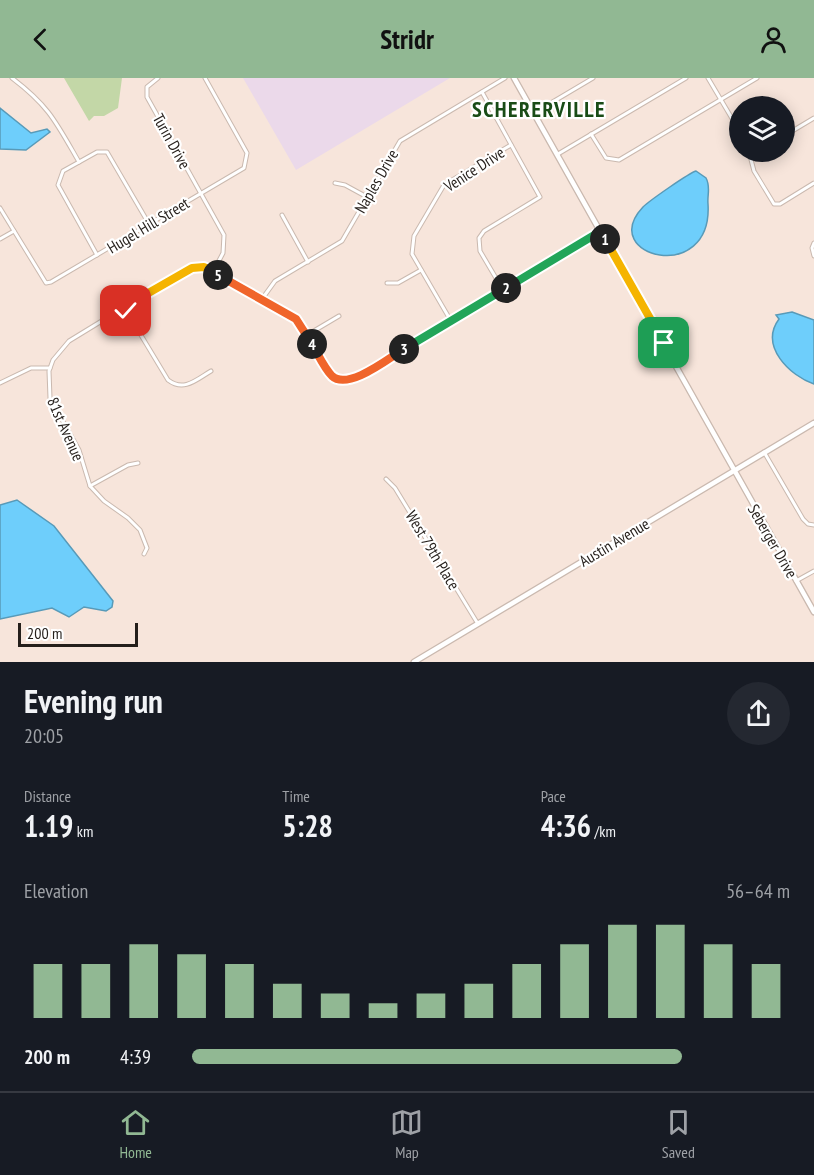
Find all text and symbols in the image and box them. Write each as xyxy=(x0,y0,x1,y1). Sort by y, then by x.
text: Stridr xyxy=(380,22,434,56)
icon: back xyxy=(24,23,57,56)
icon: person xyxy=(757,23,790,56)
district label: SCHERERVILLE xyxy=(472,95,606,123)
map controls xyxy=(729,96,795,162)
button: layers xyxy=(729,96,795,162)
street label: Turin Drive xyxy=(149,110,195,172)
street label: Venice Drive xyxy=(439,142,508,197)
street label: Naples Drive xyxy=(350,146,402,216)
street label: Hugel Hill Street xyxy=(103,192,193,257)
pin: 1 xyxy=(590,224,620,254)
text: 1 xyxy=(601,229,609,249)
pin: 5 xyxy=(203,260,233,290)
text: 5 xyxy=(214,265,222,285)
pin: 2 xyxy=(491,273,521,303)
text: 2 xyxy=(502,278,510,298)
pin xyxy=(100,285,151,336)
icon: check xyxy=(109,294,142,327)
pin xyxy=(638,317,689,368)
icon: arrive xyxy=(647,326,680,359)
pin: 4 xyxy=(297,329,327,359)
text: 4 xyxy=(308,334,316,354)
pin: 3 xyxy=(389,334,419,364)
text: 3 xyxy=(400,339,408,359)
street label: 81st Avenue xyxy=(43,394,89,464)
street label: Seberger Drive xyxy=(744,501,802,581)
street label: West 79th Place xyxy=(402,507,464,593)
street label: Austin Avenue xyxy=(575,513,653,571)
scale bar xyxy=(18,620,138,648)
text: 200 m xyxy=(27,623,62,643)
text: Evening run xyxy=(24,679,163,722)
button: share xyxy=(727,682,790,745)
text: 20:05 xyxy=(24,723,64,749)
text: Distance xyxy=(24,786,71,806)
text: Time xyxy=(282,786,310,806)
text: Pace xyxy=(541,786,566,806)
text: 1.19 xyxy=(24,806,73,845)
text: 5:28 xyxy=(282,806,333,845)
text: 4:36 xyxy=(541,806,591,845)
text: km xyxy=(73,821,93,841)
text: /km xyxy=(591,821,616,841)
text: Elevation xyxy=(24,878,88,904)
text: 56–64 m xyxy=(726,878,790,904)
text: 200 m xyxy=(24,1044,70,1070)
text: 4:39 xyxy=(120,1044,151,1070)
tab: Home xyxy=(119,1106,152,1162)
tab: Map xyxy=(390,1106,423,1162)
tab: Saved xyxy=(662,1106,695,1162)

